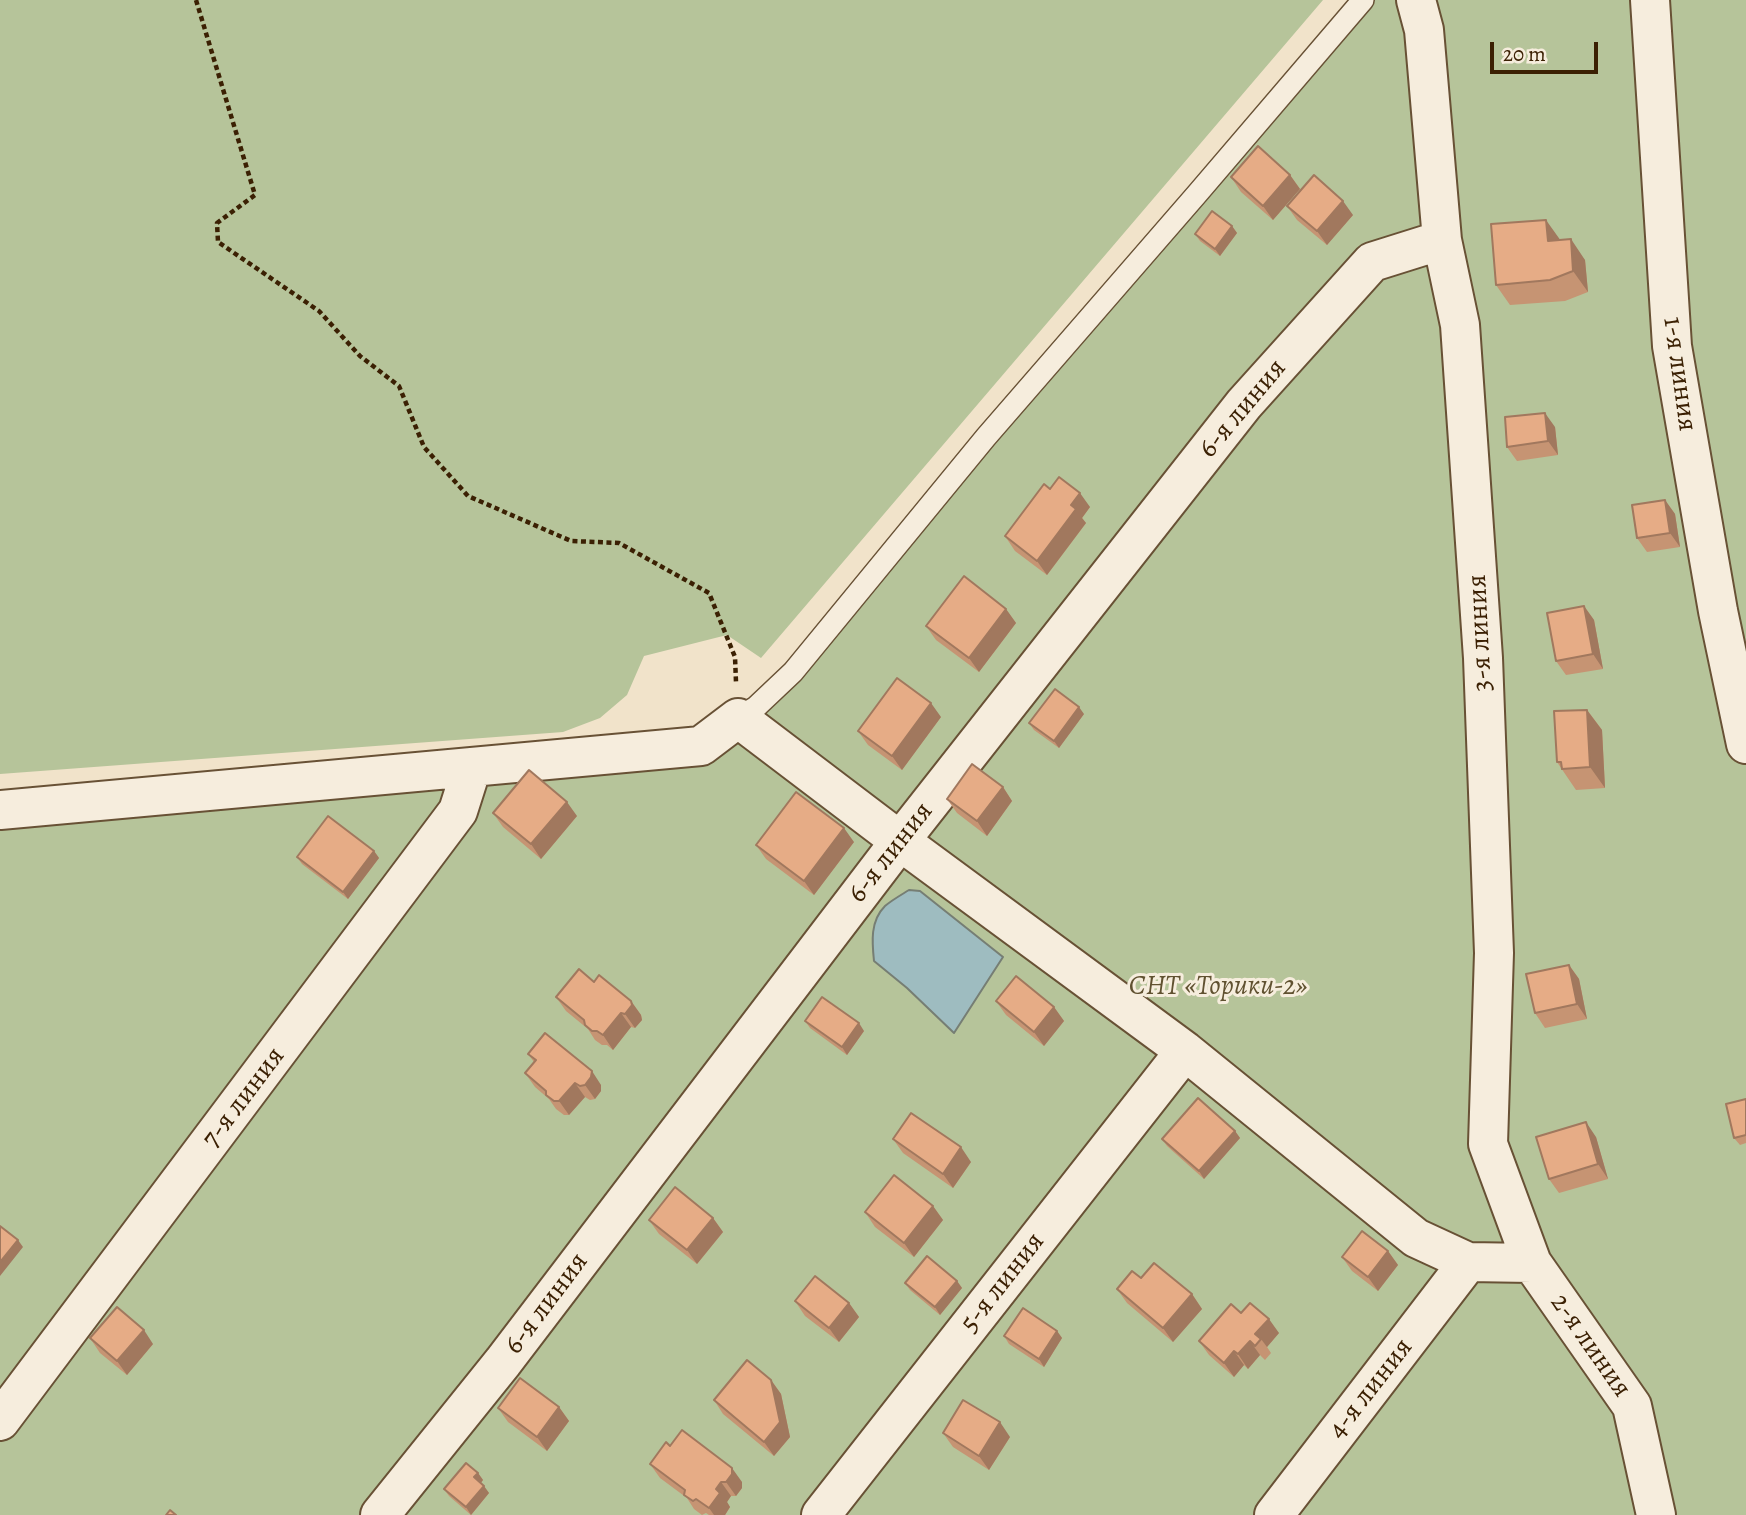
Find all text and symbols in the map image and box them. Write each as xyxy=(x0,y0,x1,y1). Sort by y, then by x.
scale bar xyxy=(1494,28,1602,72)
text: 20 m xyxy=(1503,40,1546,68)
street label: 1-я линия xyxy=(1654,315,1704,433)
street label: 6-я линия xyxy=(1192,353,1294,465)
street label: 3-я линия xyxy=(1461,574,1501,692)
street label: 6-я линия xyxy=(841,796,941,910)
park label: СНТ «Торики-2» xyxy=(1129,970,1307,1004)
street label: 7-я линия xyxy=(195,1041,293,1155)
street label: 5-я линия xyxy=(954,1226,1052,1340)
street label: 6-я линия xyxy=(498,1247,596,1361)
street label: 2-я линия xyxy=(1542,1288,1638,1404)
street label: 4-я линия xyxy=(1321,1332,1421,1446)

